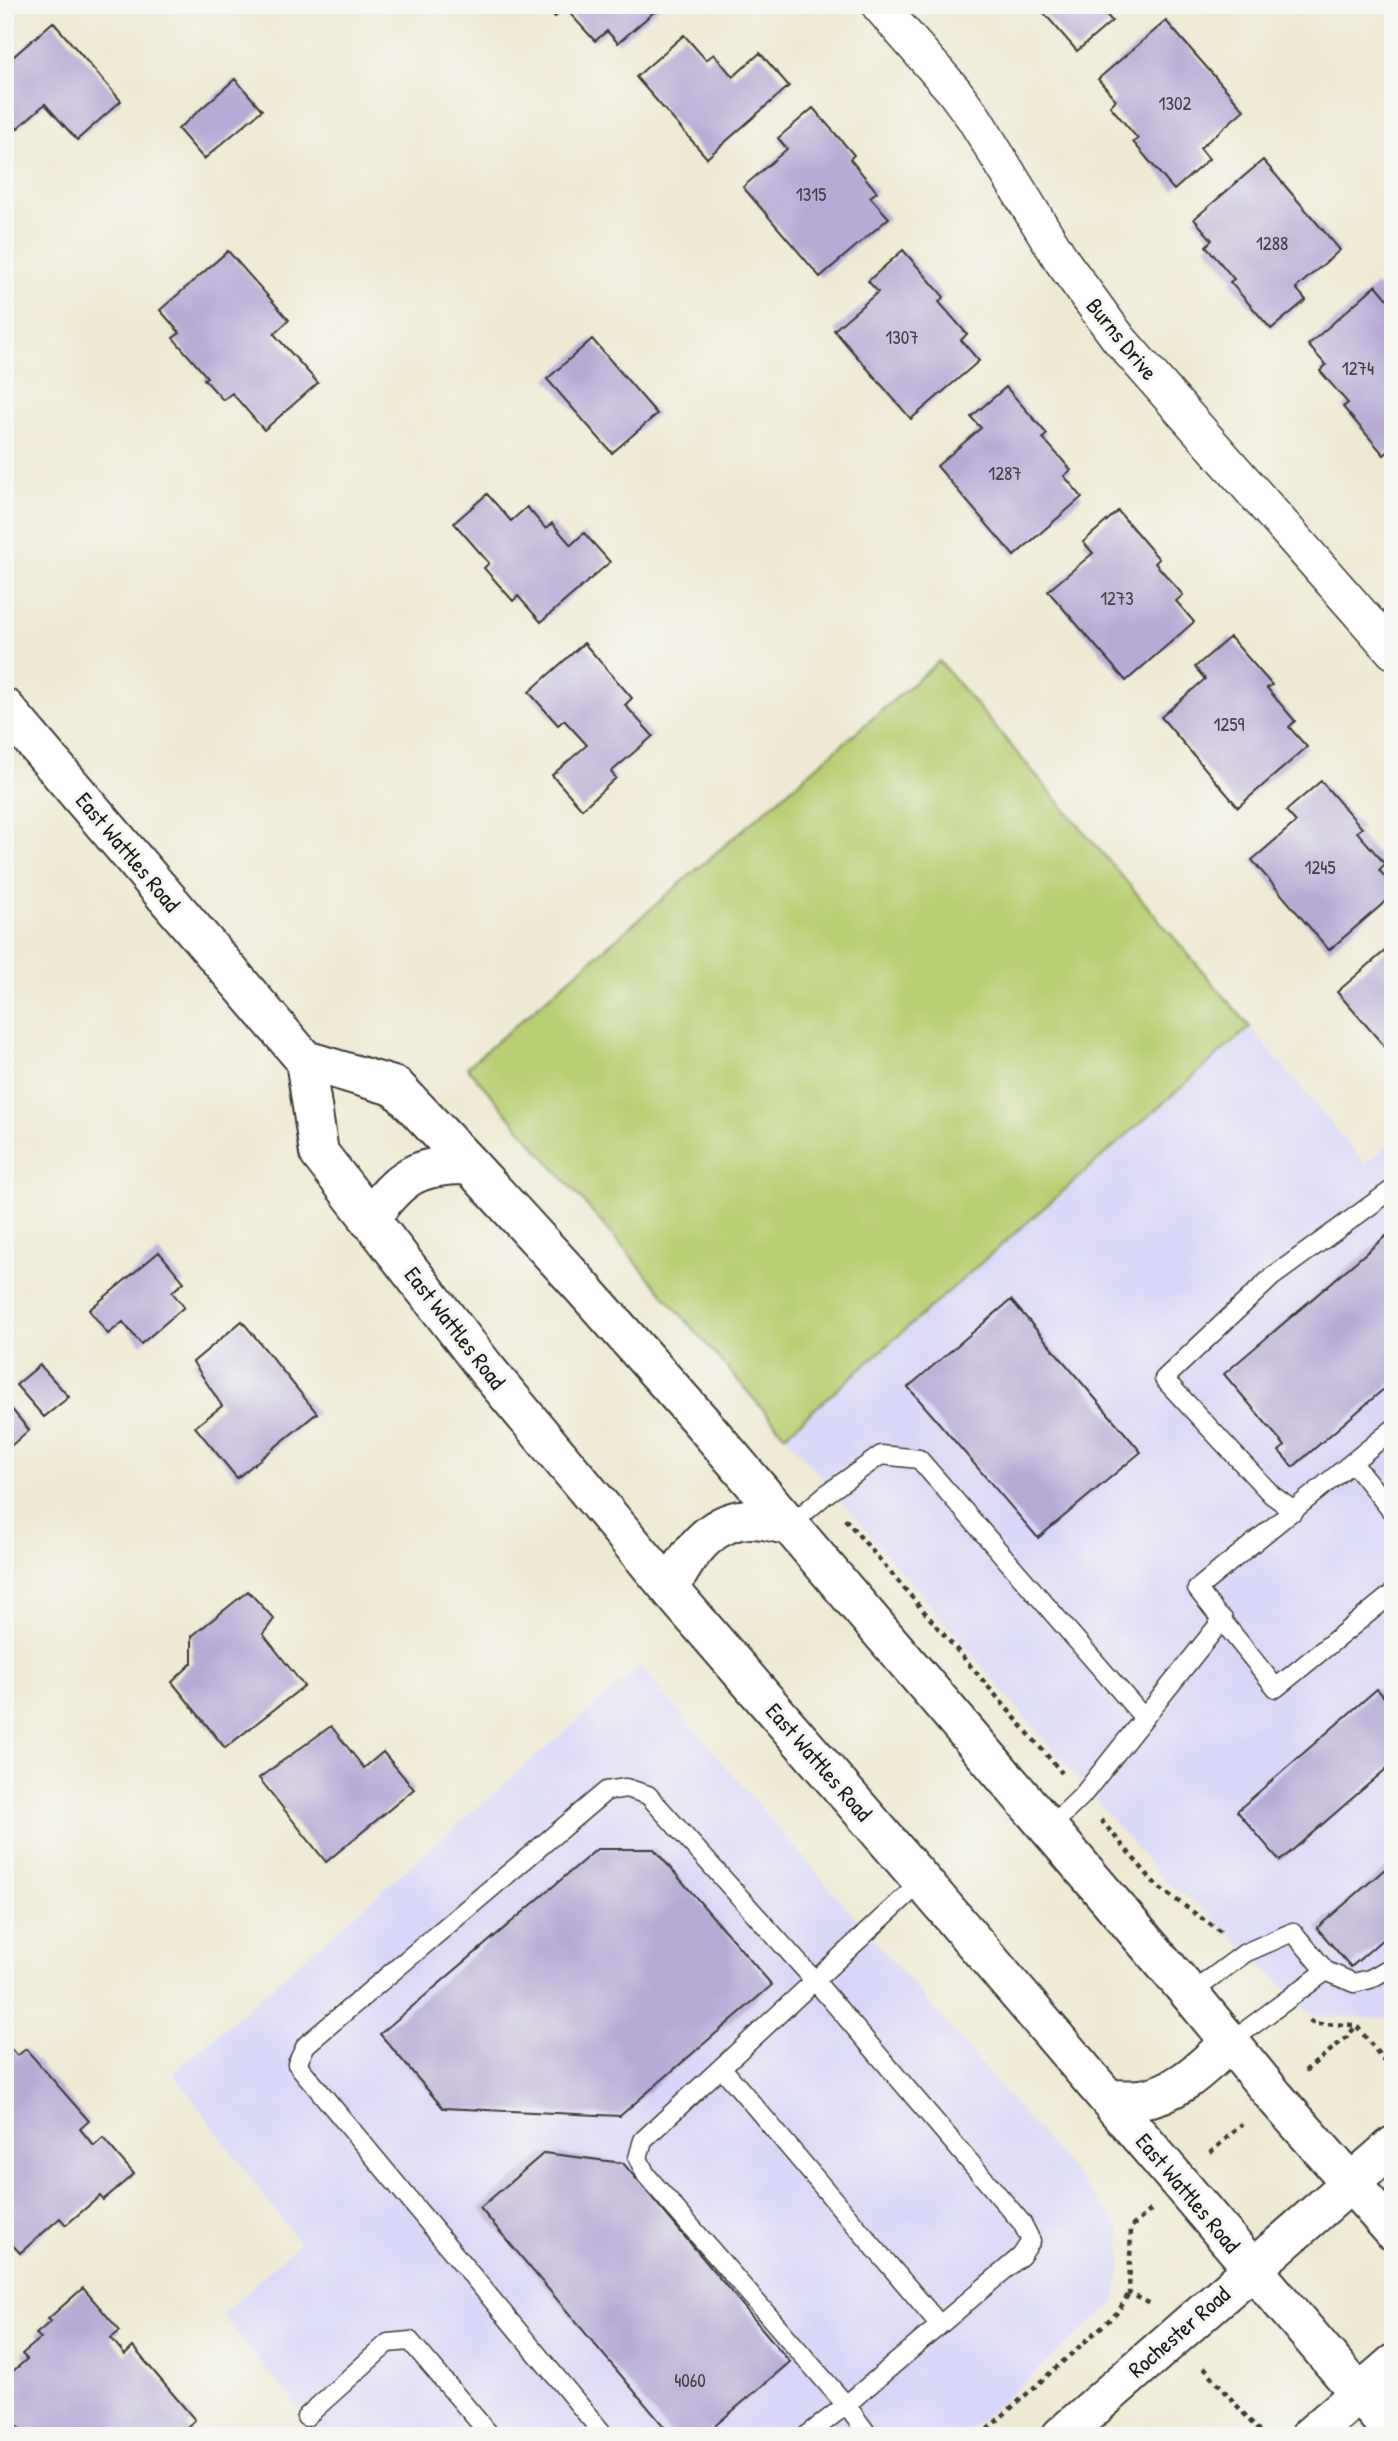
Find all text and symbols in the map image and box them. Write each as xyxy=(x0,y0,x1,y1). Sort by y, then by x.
house number: 1302 xyxy=(1159,90,1192,116)
house number: 1315 xyxy=(796,181,826,207)
house number: 1288 xyxy=(1256,230,1288,256)
street label: Burns Drive xyxy=(1080,291,1165,386)
house number: 1307 xyxy=(885,324,919,350)
house number: 1274 xyxy=(1342,355,1374,381)
house number: 1287 xyxy=(988,460,1022,486)
house number: 1273 xyxy=(1100,585,1134,611)
house number: 1259 xyxy=(1214,711,1244,737)
street label: East Wattles Road xyxy=(69,785,188,918)
house number: 1245 xyxy=(1305,854,1335,880)
street label: East Wattles Road xyxy=(398,1260,513,1395)
street label: East Wattles Road xyxy=(759,1696,879,1827)
street label: East Wattles Road xyxy=(1129,2126,1248,2259)
street label: Rochester Road xyxy=(1121,2279,1236,2384)
house number: 4060 xyxy=(674,2367,706,2393)

